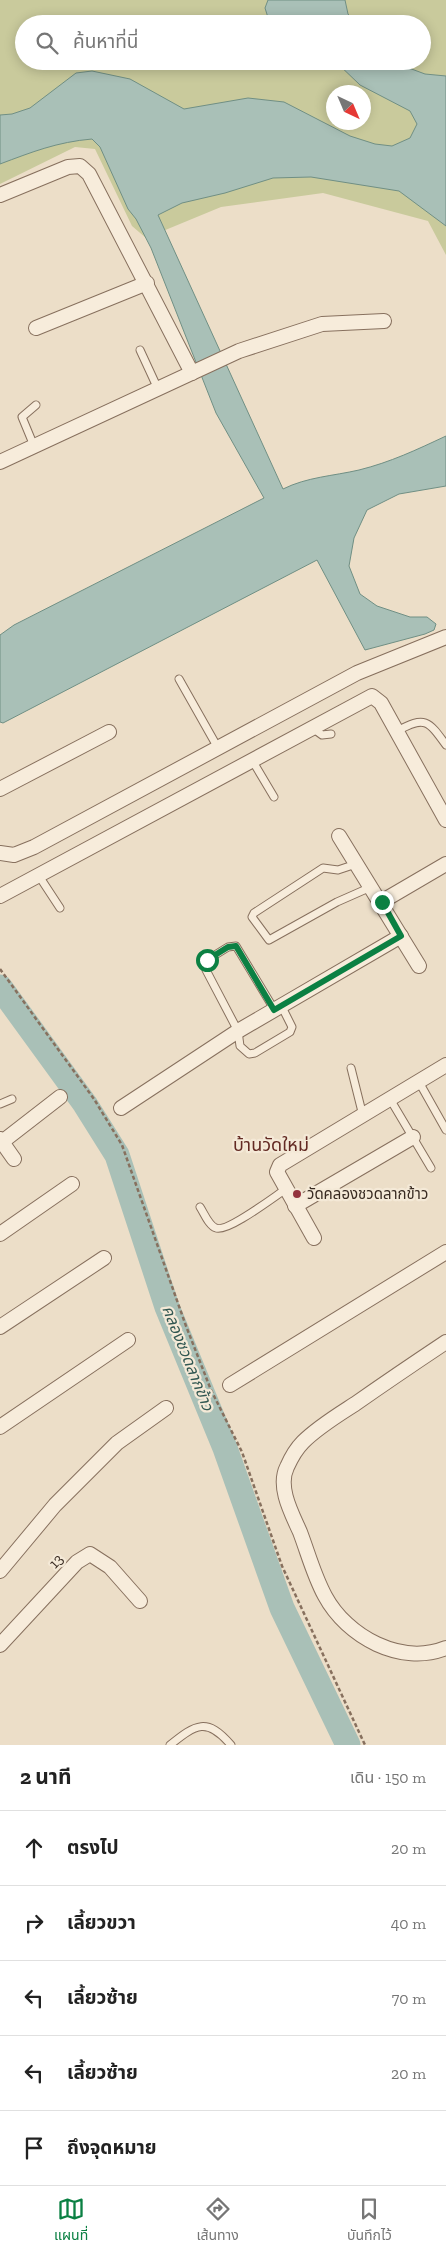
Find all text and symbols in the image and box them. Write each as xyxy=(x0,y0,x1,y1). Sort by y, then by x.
search box xyxy=(15,15,431,70)
icon: search xyxy=(33,29,61,57)
text: ค้นหาที่นี่ xyxy=(73,30,138,53)
north arrow xyxy=(326,85,371,130)
route end xyxy=(371,891,394,914)
route start xyxy=(196,949,219,972)
district label: บ้านวัดใหม่ xyxy=(233,1134,309,1156)
place label: วัดคลองชวดลากข้าว xyxy=(307,1185,428,1203)
marker: วัดคลองชวดลากข้าว xyxy=(291,1188,303,1200)
water label: คลองชวดลากข้าว xyxy=(158,1303,218,1414)
street label: 13 xyxy=(45,1550,67,1572)
text: 2 นาที xyxy=(20,1764,71,1789)
text: เดิน · 150 m xyxy=(350,1768,426,1787)
icon: ahead xyxy=(20,1834,48,1862)
text: ตรงไป xyxy=(67,1836,119,1859)
text: 20 m xyxy=(391,1839,426,1858)
icon: right xyxy=(20,1909,48,1937)
text: เลี้ยวขวา xyxy=(67,1911,136,1934)
text: 40 m xyxy=(391,1914,426,1933)
icon: left xyxy=(20,1984,48,2012)
text: เลี้ยวซ้าย xyxy=(67,1986,138,2009)
text: 70 m xyxy=(392,1989,426,2008)
icon: left xyxy=(20,2059,48,2087)
text: เลี้ยวซ้าย xyxy=(67,2061,138,2084)
text: 20 m xyxy=(391,2064,426,2083)
icon: arrive xyxy=(20,2134,48,2162)
text: ถึงจุดหมาย xyxy=(67,2136,157,2159)
tab: แผนที่ xyxy=(54,2195,88,2246)
tab: เส้นทาง xyxy=(196,2195,239,2246)
tab: บันทึกไว้ xyxy=(347,2195,392,2246)

